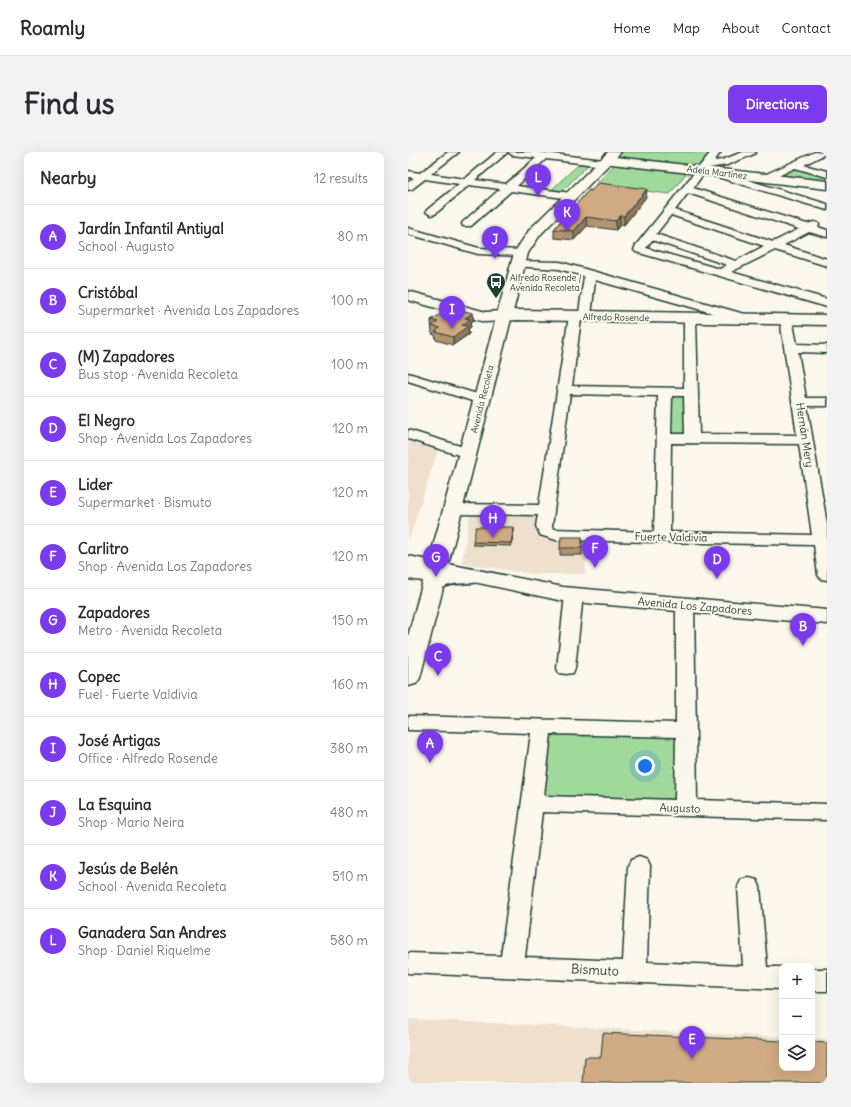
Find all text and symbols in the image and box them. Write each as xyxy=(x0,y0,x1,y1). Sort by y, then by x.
text: Roamly xyxy=(20,16,85,40)
text: Home xyxy=(613,19,651,37)
text: Map xyxy=(673,19,700,37)
text: About xyxy=(722,19,760,37)
text: Contact xyxy=(782,19,831,37)
button: Directions xyxy=(728,85,827,123)
text: Find us xyxy=(24,86,115,122)
street label: Adela Martínez xyxy=(686,163,748,181)
pin: L xyxy=(525,164,551,197)
text: Nearby xyxy=(40,167,96,189)
text: 12 results xyxy=(314,170,368,187)
pin: K xyxy=(554,199,580,232)
text: Jardín Infantil Antiyal xyxy=(78,219,224,238)
pin: J xyxy=(482,226,508,259)
text: A xyxy=(49,228,57,245)
text: 80 m xyxy=(337,228,368,245)
text: School · Augusto xyxy=(78,238,174,255)
bus stop icon: Alfredo Rosende / Avenida Recoleta xyxy=(485,271,507,299)
place label: Alfredo Rosende / Avenida Recoleta xyxy=(510,272,582,293)
text: Cristóbal xyxy=(78,283,138,302)
text: B xyxy=(49,292,57,309)
text: 100 m xyxy=(331,292,368,309)
pin: I xyxy=(439,296,465,329)
text: Supermarket · Avenida Los Zapadores xyxy=(78,302,299,319)
street label: Alfredo Rosende xyxy=(583,311,649,323)
text: (M) Zapadores xyxy=(78,347,175,366)
text: C xyxy=(49,356,57,373)
text: 100 m xyxy=(331,356,368,373)
street label: Avenida Recoleta xyxy=(468,364,496,434)
text: Bus stop · Avenida Recoleta xyxy=(78,366,238,383)
street label: Hernán Mery xyxy=(793,402,817,468)
text: El Negro xyxy=(78,411,135,430)
text: D xyxy=(48,420,58,437)
text: 120 m xyxy=(333,420,368,437)
text: Shop · Avenida Los Zapadores xyxy=(78,430,252,447)
text: Lider xyxy=(78,475,112,494)
text: E xyxy=(49,484,57,501)
text: 120 m xyxy=(333,484,368,501)
text: Supermarket · Bismuto xyxy=(78,494,212,511)
pin: H xyxy=(480,505,506,538)
street label: Fuerte Valdivia xyxy=(634,529,708,545)
pin: F xyxy=(582,535,608,568)
text: Carlitro xyxy=(78,539,129,558)
pin: G xyxy=(423,544,449,577)
pin: D xyxy=(704,546,730,579)
text: F xyxy=(49,548,57,565)
text: 120 m xyxy=(333,548,368,565)
text: Shop · Avenida Los Zapadores xyxy=(78,558,252,575)
street label: Avenida Los Zapadores xyxy=(637,594,753,618)
text: Zapadores xyxy=(78,603,150,622)
text: G xyxy=(48,612,58,629)
text: 150 m xyxy=(332,612,368,629)
pin: B xyxy=(790,613,816,646)
text: Metro · Avenida Recoleta xyxy=(78,622,222,639)
pin: C xyxy=(425,643,451,676)
text: Copec xyxy=(78,667,120,686)
text: H xyxy=(48,676,58,693)
text: 160 m xyxy=(332,676,368,693)
text: Fuel · Fuerte Valdivia xyxy=(78,686,198,703)
pin: A xyxy=(417,730,443,763)
text: José Artigas xyxy=(78,731,160,750)
text: I xyxy=(50,740,56,757)
text: 380 m xyxy=(330,740,368,757)
text: Office · Alfredo Rosende xyxy=(78,750,218,767)
your location xyxy=(635,756,655,776)
text: La Esquina xyxy=(78,795,152,814)
street label: Augusto xyxy=(659,800,701,816)
text: J xyxy=(50,804,56,821)
text: 480 m xyxy=(330,804,368,821)
text: Shop · Mario Neira xyxy=(78,814,184,831)
text: Jesús de Belén xyxy=(78,859,178,878)
text: K xyxy=(49,868,57,885)
text: 510 m xyxy=(332,868,368,885)
text: School · Avenida Recoleta xyxy=(78,878,227,895)
text: Ganadera San Andres xyxy=(78,923,226,942)
text: L xyxy=(49,932,57,949)
text: 580 m xyxy=(330,932,368,949)
text: Shop · Daniel Riquelme xyxy=(78,942,211,959)
street label: Bismuto xyxy=(571,960,619,980)
map controls xyxy=(779,963,815,1071)
button: + xyxy=(779,963,815,999)
button: − xyxy=(779,999,815,1035)
pin: E xyxy=(679,1026,705,1059)
button: layers xyxy=(779,1035,815,1071)

